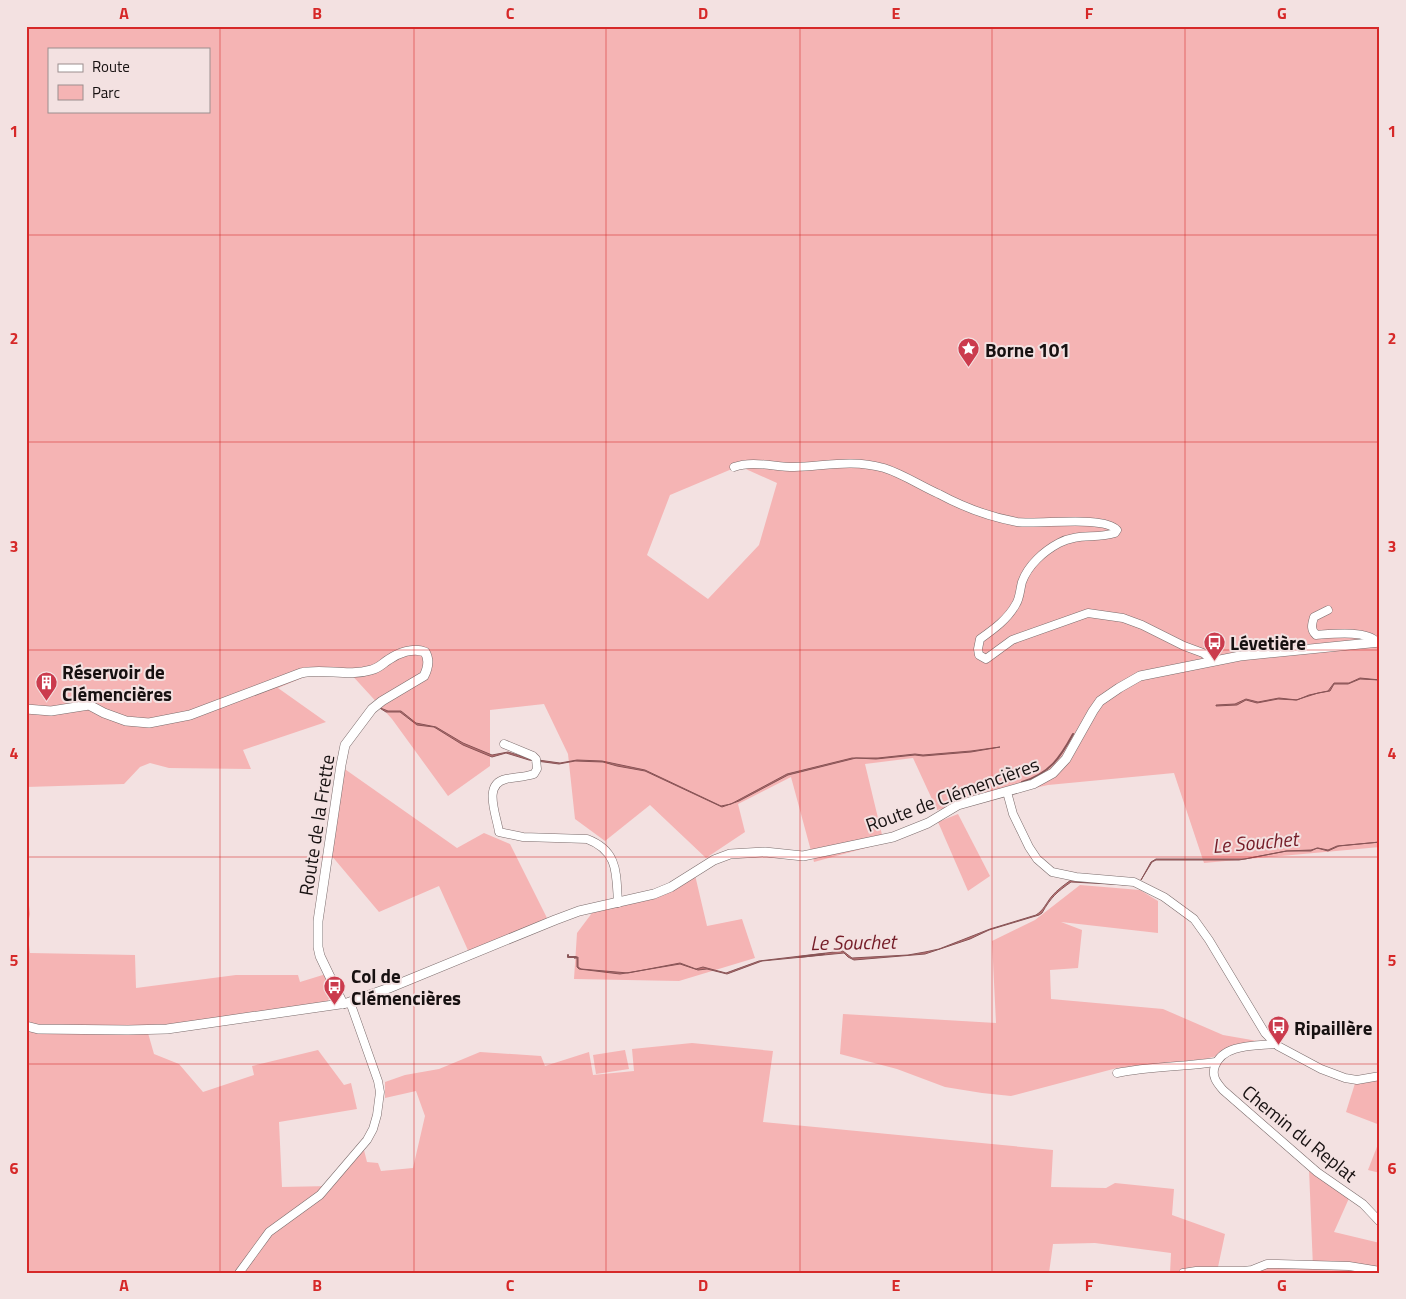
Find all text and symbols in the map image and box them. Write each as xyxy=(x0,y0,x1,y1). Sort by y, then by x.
text: A xyxy=(119,1,129,25)
text: B xyxy=(312,1,322,25)
text: C xyxy=(506,1,515,25)
text: D xyxy=(698,1,708,25)
text: E xyxy=(892,1,901,25)
text: F xyxy=(1085,1,1094,25)
text: G xyxy=(1277,1,1287,25)
legend xyxy=(48,48,210,112)
text: Route xyxy=(92,55,130,78)
text: Parc xyxy=(92,81,120,104)
text: 1 xyxy=(10,119,18,143)
text: 1 xyxy=(1388,119,1396,143)
text: 2 xyxy=(10,326,18,350)
text: 2 xyxy=(1388,326,1396,350)
place label: Borne 101 xyxy=(985,335,1070,364)
place icon: Borne 101 xyxy=(957,337,981,368)
text: 3 xyxy=(10,534,18,558)
text: 3 xyxy=(1388,534,1396,558)
place label: Lévetière xyxy=(1230,628,1306,657)
bus stop icon: Lévetière xyxy=(1202,630,1226,661)
place label: Réservoir de Clémencières xyxy=(62,657,172,708)
building icon: Réservoir de Clémencières xyxy=(34,670,58,701)
text: 4 xyxy=(10,741,19,765)
text: 4 xyxy=(1388,741,1397,765)
street label: Route de Clémencières xyxy=(861,749,1043,839)
street label: Route de la Frette xyxy=(291,752,341,898)
water label: Le Souchet xyxy=(1211,823,1302,861)
water label: Le Souchet xyxy=(810,926,899,958)
text: 5 xyxy=(10,948,19,972)
text: 5 xyxy=(1388,948,1397,972)
place label: Col de Clémencières xyxy=(351,961,461,1012)
bus stop icon: Col de Clémencières xyxy=(323,974,347,1005)
place label: Ripaillère xyxy=(1294,1013,1373,1042)
bus stop icon: Ripaillère xyxy=(1266,1015,1290,1046)
street label: Chemin du Replat xyxy=(1236,1077,1364,1189)
text: 6 xyxy=(10,1156,19,1180)
text: 6 xyxy=(1388,1156,1397,1180)
text: A xyxy=(119,1273,129,1297)
text: B xyxy=(312,1273,322,1297)
text: C xyxy=(506,1273,515,1297)
text: D xyxy=(698,1273,708,1297)
text: E xyxy=(892,1273,901,1297)
text: F xyxy=(1085,1273,1094,1297)
text: G xyxy=(1277,1273,1287,1297)

